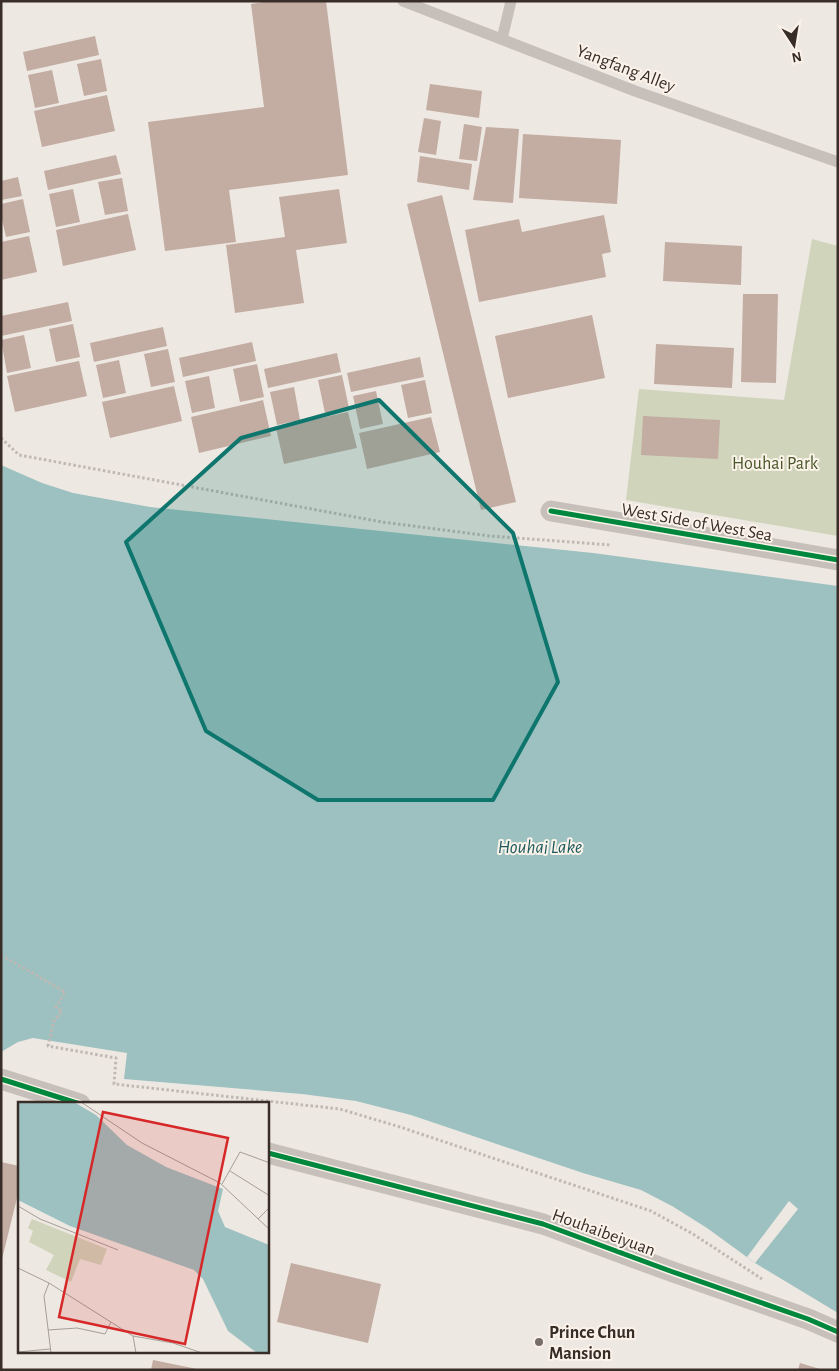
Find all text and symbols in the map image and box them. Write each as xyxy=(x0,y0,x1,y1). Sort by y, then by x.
north arrow xyxy=(769,20,819,70)
street label: Yangfang Alley xyxy=(574,42,678,96)
text: N xyxy=(790,49,803,65)
park label: Houhai Park xyxy=(732,455,819,473)
street label: West Side of West Sea xyxy=(620,501,774,545)
water label: Houhai Lake xyxy=(498,838,582,857)
inset map xyxy=(18,1102,269,1354)
street label: Houhaibeiyuan xyxy=(550,1206,658,1260)
place label: Prince Chun Mansion xyxy=(549,1324,635,1363)
marker: Prince Chun Mansion xyxy=(533,1336,545,1348)

